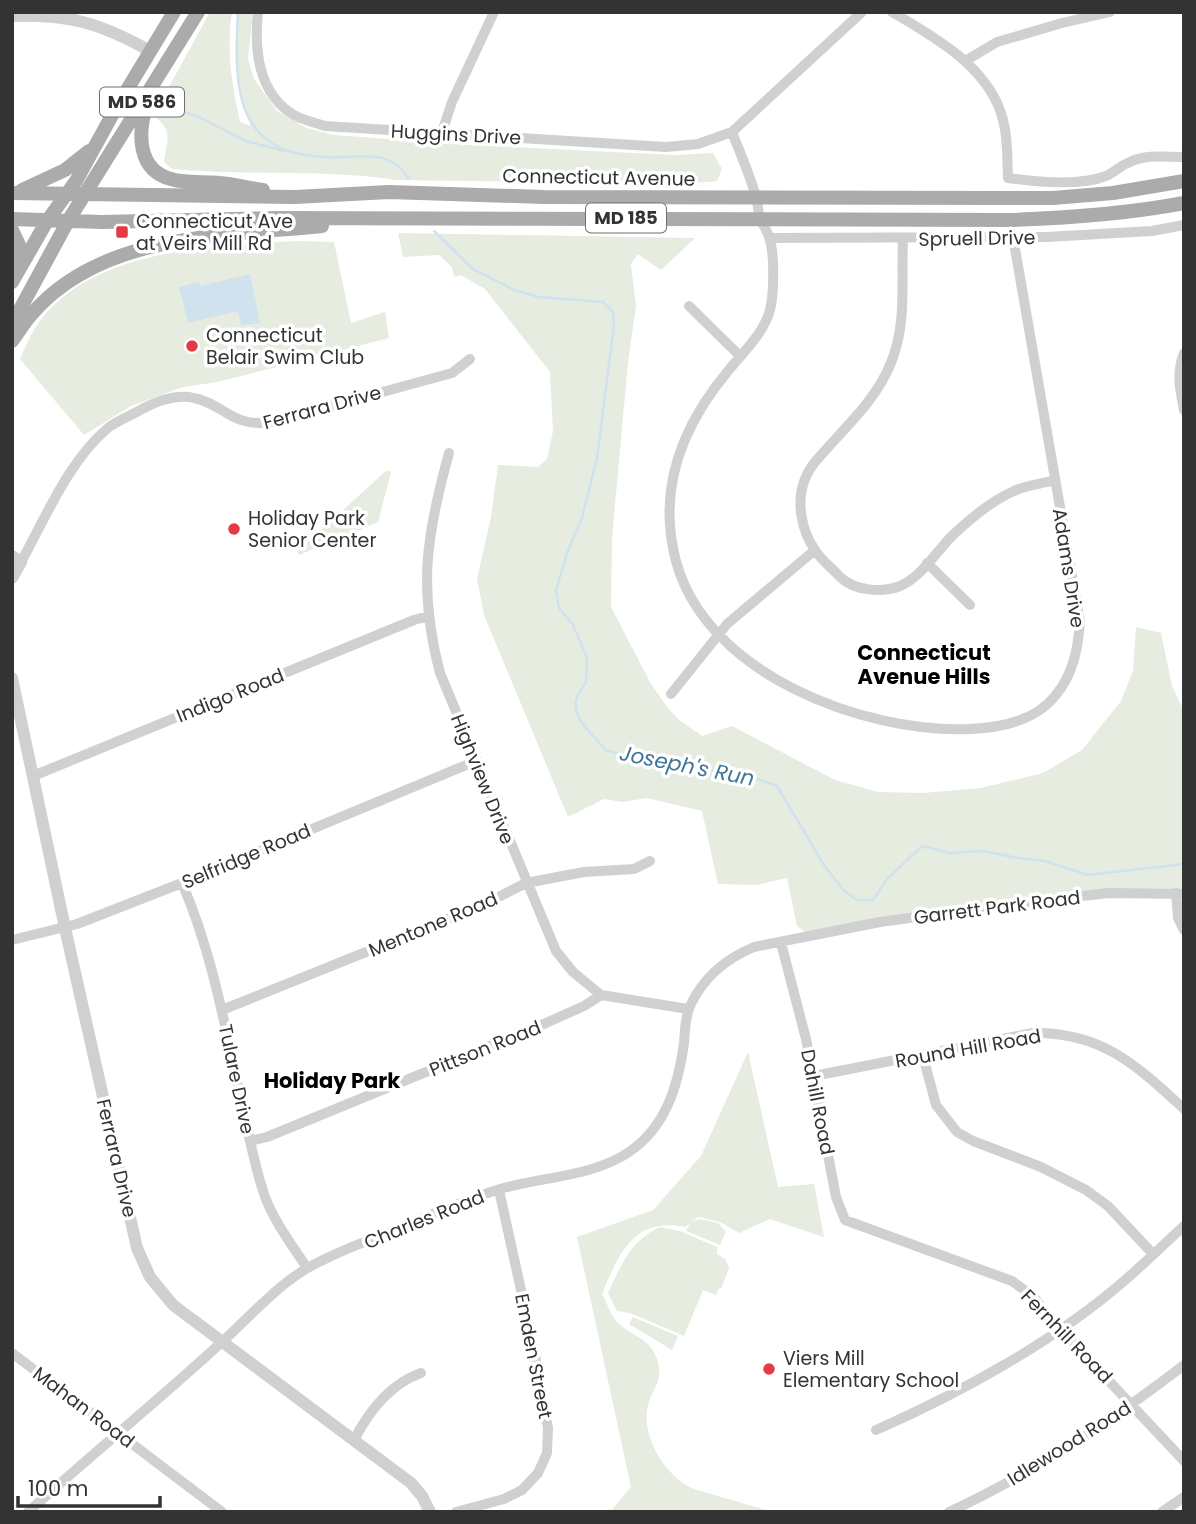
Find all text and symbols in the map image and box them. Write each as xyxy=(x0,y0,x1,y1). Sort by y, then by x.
road number: MD 586 xyxy=(100,88,184,116)
street label: Huggins Drive xyxy=(390,118,522,151)
street label: Connecticut Avenue xyxy=(502,162,696,193)
road number: MD 185 xyxy=(586,204,666,232)
place label: Connecticut Ave at Veirs Mill Rd xyxy=(136,208,293,257)
marker: Connecticut Ave at Veirs Mill Rd xyxy=(114,224,130,240)
street label: Spruell Drive xyxy=(918,224,1036,253)
place label: Connecticut Belair Swim Club xyxy=(206,322,364,371)
marker: Connecticut Belair Swim Club xyxy=(184,338,200,354)
street label: Ferrara Drive xyxy=(260,379,384,436)
place label: Holiday Park Senior Center xyxy=(248,505,376,554)
street label: Adams Drive xyxy=(1046,506,1091,630)
marker: Holiday Park Senior Center xyxy=(226,521,242,537)
district label: Connecticut Avenue Hills xyxy=(857,638,991,691)
street label: Indigo Road xyxy=(172,662,288,729)
street label: Highview Drive xyxy=(444,710,521,848)
water label: Joseph's Run xyxy=(617,738,757,793)
street label: Selfridge Road xyxy=(178,817,315,896)
street label: Garrett Park Road xyxy=(912,884,1082,931)
street label: Mentone Road xyxy=(364,885,502,964)
street label: Pittson Road xyxy=(425,1014,545,1083)
street label: Tulare Drive xyxy=(212,1022,261,1136)
street label: Round Hill Road xyxy=(893,1022,1043,1075)
street label: Dahill Road xyxy=(794,1047,841,1157)
district label: Holiday Park xyxy=(264,1066,400,1095)
street label: Ferrara Drive xyxy=(90,1096,143,1220)
street label: Charles Road xyxy=(360,1183,488,1256)
street label: Fernhill Road xyxy=(1015,1283,1118,1389)
street label: Emden Street xyxy=(508,1291,559,1421)
place label: Viers Mill Elementary School xyxy=(783,1345,959,1394)
street label: Mahan Road xyxy=(27,1360,140,1455)
marker: Viers Mill Elementary School xyxy=(761,1361,777,1377)
street label: Idlewood Road xyxy=(1002,1395,1136,1492)
scale bar xyxy=(18,1464,159,1508)
text: 100 m xyxy=(28,1474,88,1503)

